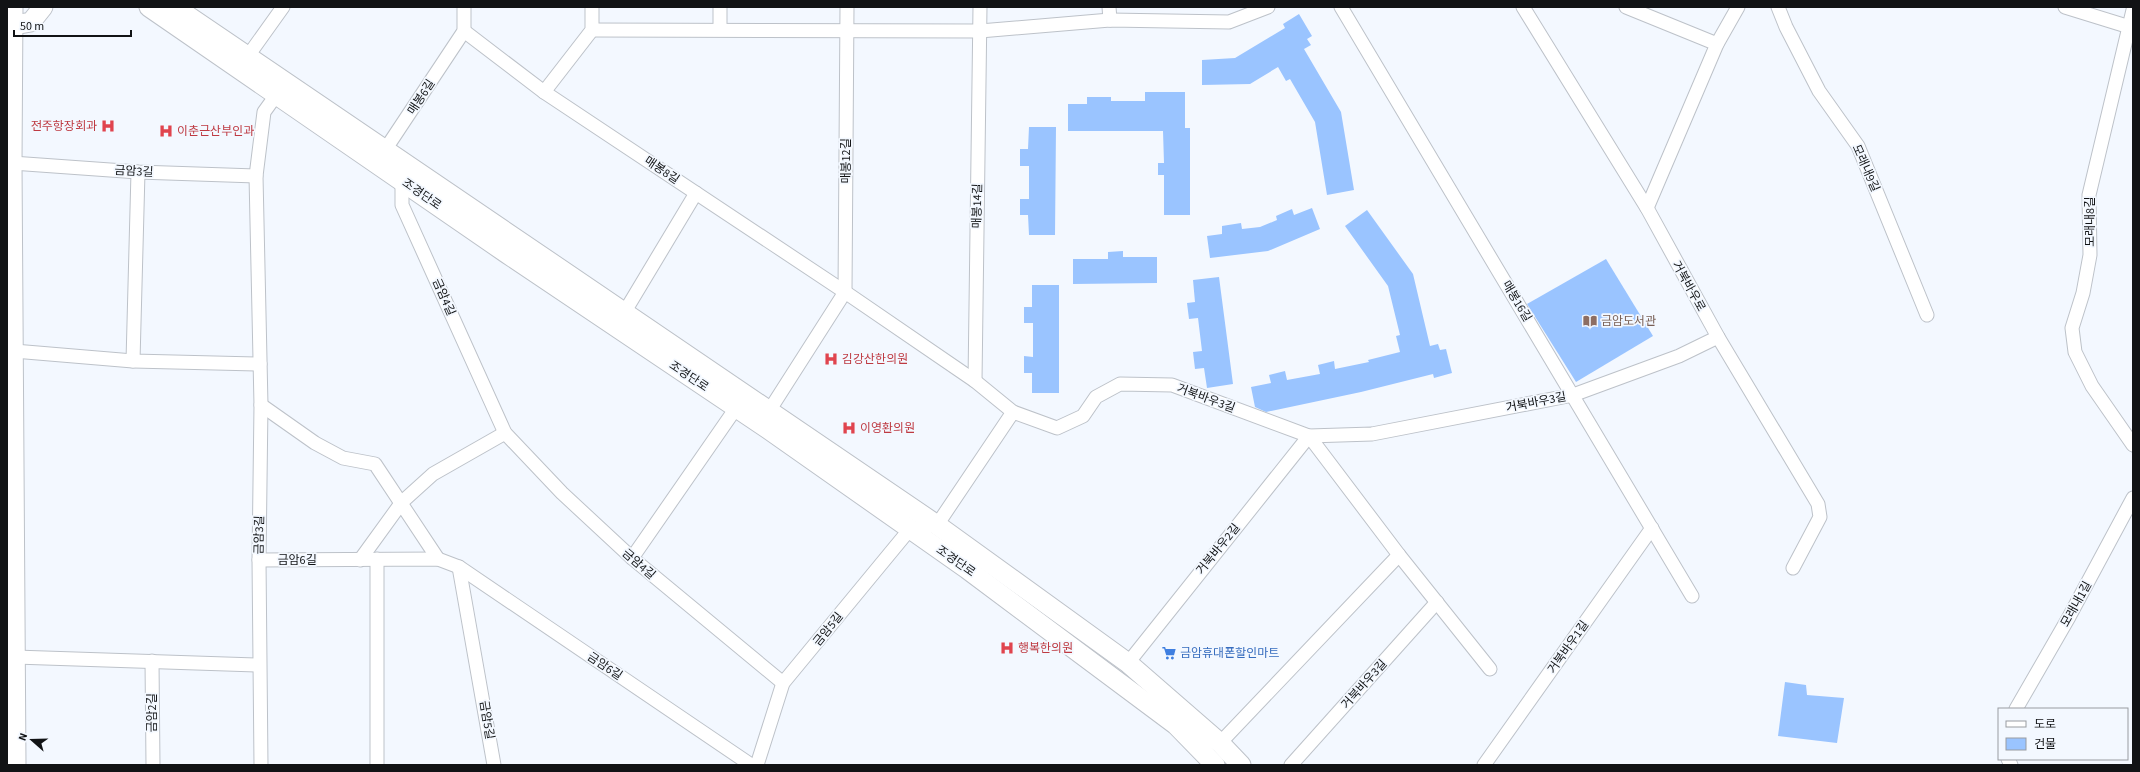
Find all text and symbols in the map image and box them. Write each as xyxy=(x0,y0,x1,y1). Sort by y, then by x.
scale bar xyxy=(14,12,131,38)
text: 50 m xyxy=(20,18,44,35)
street label: 매봉6길 xyxy=(404,76,439,118)
place label: 전주항장회과 xyxy=(31,118,97,135)
hospital icon: 전주항장회과 xyxy=(100,118,116,134)
hospital icon: 이춘근산부인과 xyxy=(158,123,174,139)
place label: 이춘근산부인과 xyxy=(177,123,254,140)
street label: 매봉12길 xyxy=(838,138,855,184)
street label: 모래내9길 xyxy=(1848,142,1884,195)
street label: 매봉8길 xyxy=(641,152,683,188)
street label: 금암3길 xyxy=(114,162,154,181)
street label: 조경단로 xyxy=(399,175,445,214)
street label: 매봉14길 xyxy=(969,183,986,229)
street label: 모래내8길 xyxy=(2082,197,2099,247)
street label: 거북바우로 xyxy=(1668,258,1709,315)
street label: 금암4길 xyxy=(428,276,459,319)
street label: 매봉16길 xyxy=(1498,278,1535,325)
library icon: 금암도서관 xyxy=(1582,313,1598,329)
place label: 금암도서관 xyxy=(1601,313,1656,330)
hospital icon: 김강산한의원 xyxy=(823,351,839,367)
place label: 김강산한의원 xyxy=(842,351,908,368)
street label: 조경단로 xyxy=(666,357,712,396)
street label: 거북바우3길 xyxy=(1174,380,1237,417)
street label: 거북바우3길 xyxy=(1504,388,1568,417)
hospital icon: 이영환의원 xyxy=(841,420,857,436)
place label: 이영환의원 xyxy=(860,420,915,437)
street label: 금암3길 xyxy=(251,515,268,555)
street label: 거북바우2길 xyxy=(1193,520,1244,578)
street label: 조경단로 xyxy=(933,542,979,581)
street label: 금암4길 xyxy=(618,545,659,584)
street label: 금암6길 xyxy=(277,552,317,569)
street label: 모래내1길 xyxy=(2057,578,2096,630)
street label: 금암5길 xyxy=(809,609,847,650)
street label: 거북바우1길 xyxy=(1544,617,1593,677)
hospital icon: 행복한의원 xyxy=(999,640,1015,656)
place label: 행복한의원 xyxy=(1018,640,1073,657)
supermarket icon: 금암휴대폰할인마트 xyxy=(1161,645,1177,661)
place label: 금암휴대폰할인마트 xyxy=(1180,645,1279,662)
street label: 금암6길 xyxy=(584,648,626,684)
street label: 거북바우3길 xyxy=(1338,656,1391,713)
street label: 금암2길 xyxy=(144,693,161,733)
street label: 금암5길 xyxy=(475,699,498,741)
legend xyxy=(1998,708,2128,760)
text: 도로 xyxy=(2034,716,2056,733)
north arrow xyxy=(12,720,52,760)
text: N xyxy=(15,731,31,743)
text: 건물 xyxy=(2034,736,2056,753)

